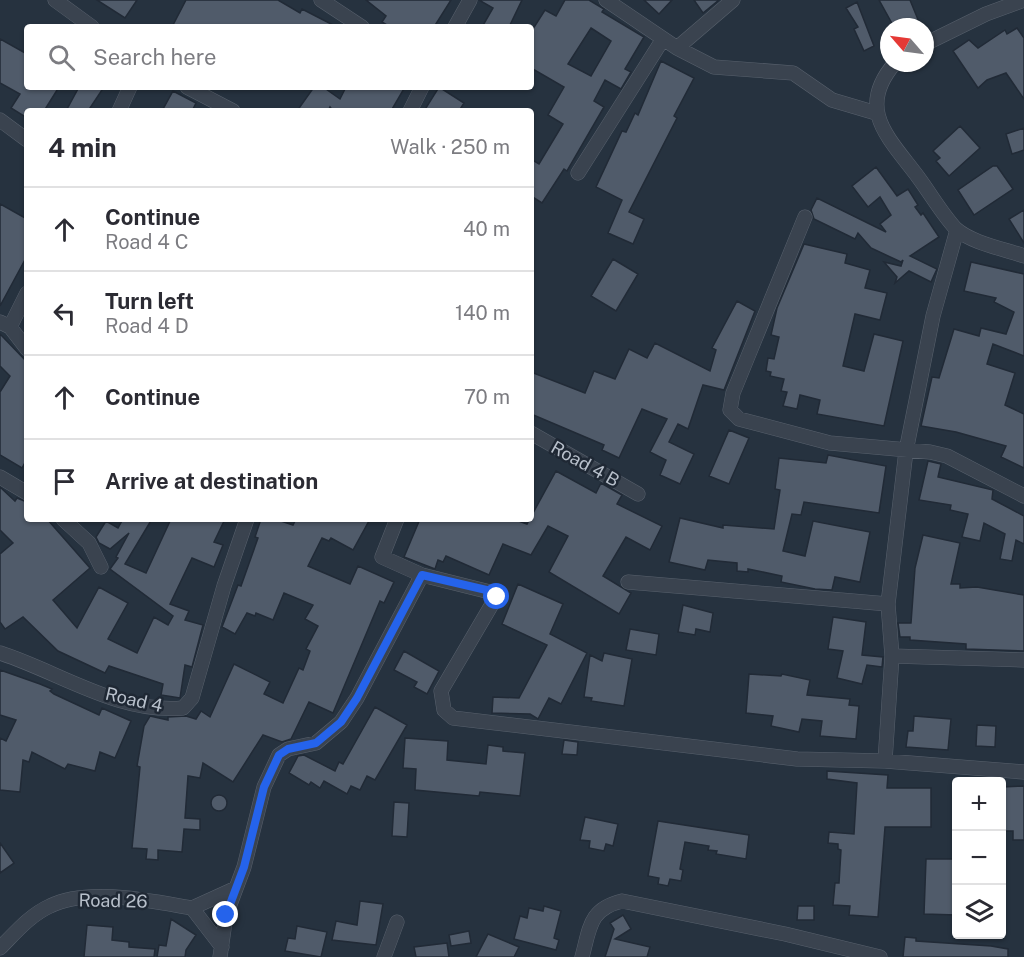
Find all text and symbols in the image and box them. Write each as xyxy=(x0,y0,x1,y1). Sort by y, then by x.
north arrow xyxy=(880,18,934,72)
search box xyxy=(24,24,534,90)
icon: search xyxy=(45,41,78,74)
text: Search here xyxy=(93,44,217,70)
text: 4 min xyxy=(48,132,117,163)
text: Walk · 250 m xyxy=(390,135,510,159)
text: Continue xyxy=(105,204,200,230)
icon: ahead xyxy=(48,213,81,246)
text: 40 m xyxy=(463,217,510,241)
text: Road 4 C xyxy=(105,230,188,254)
text: Turn left xyxy=(105,288,194,314)
icon: left xyxy=(48,297,81,330)
text: 140 m xyxy=(455,301,510,325)
text: Road 4 D xyxy=(105,314,189,338)
icon: ahead xyxy=(48,381,81,414)
text: Continue xyxy=(105,384,200,410)
text: 70 m xyxy=(464,385,510,409)
street label: Road 4 B xyxy=(547,436,623,491)
icon: arrive xyxy=(48,465,81,498)
text: Arrive at destination xyxy=(105,468,318,494)
route start xyxy=(483,583,509,609)
street label: Road 4 xyxy=(103,683,165,716)
map controls xyxy=(952,777,1006,939)
button: + xyxy=(952,777,1006,831)
button: − xyxy=(952,831,1006,885)
button: layers xyxy=(952,885,1006,939)
street label: Road 26 xyxy=(78,889,148,912)
route end xyxy=(212,901,238,927)

